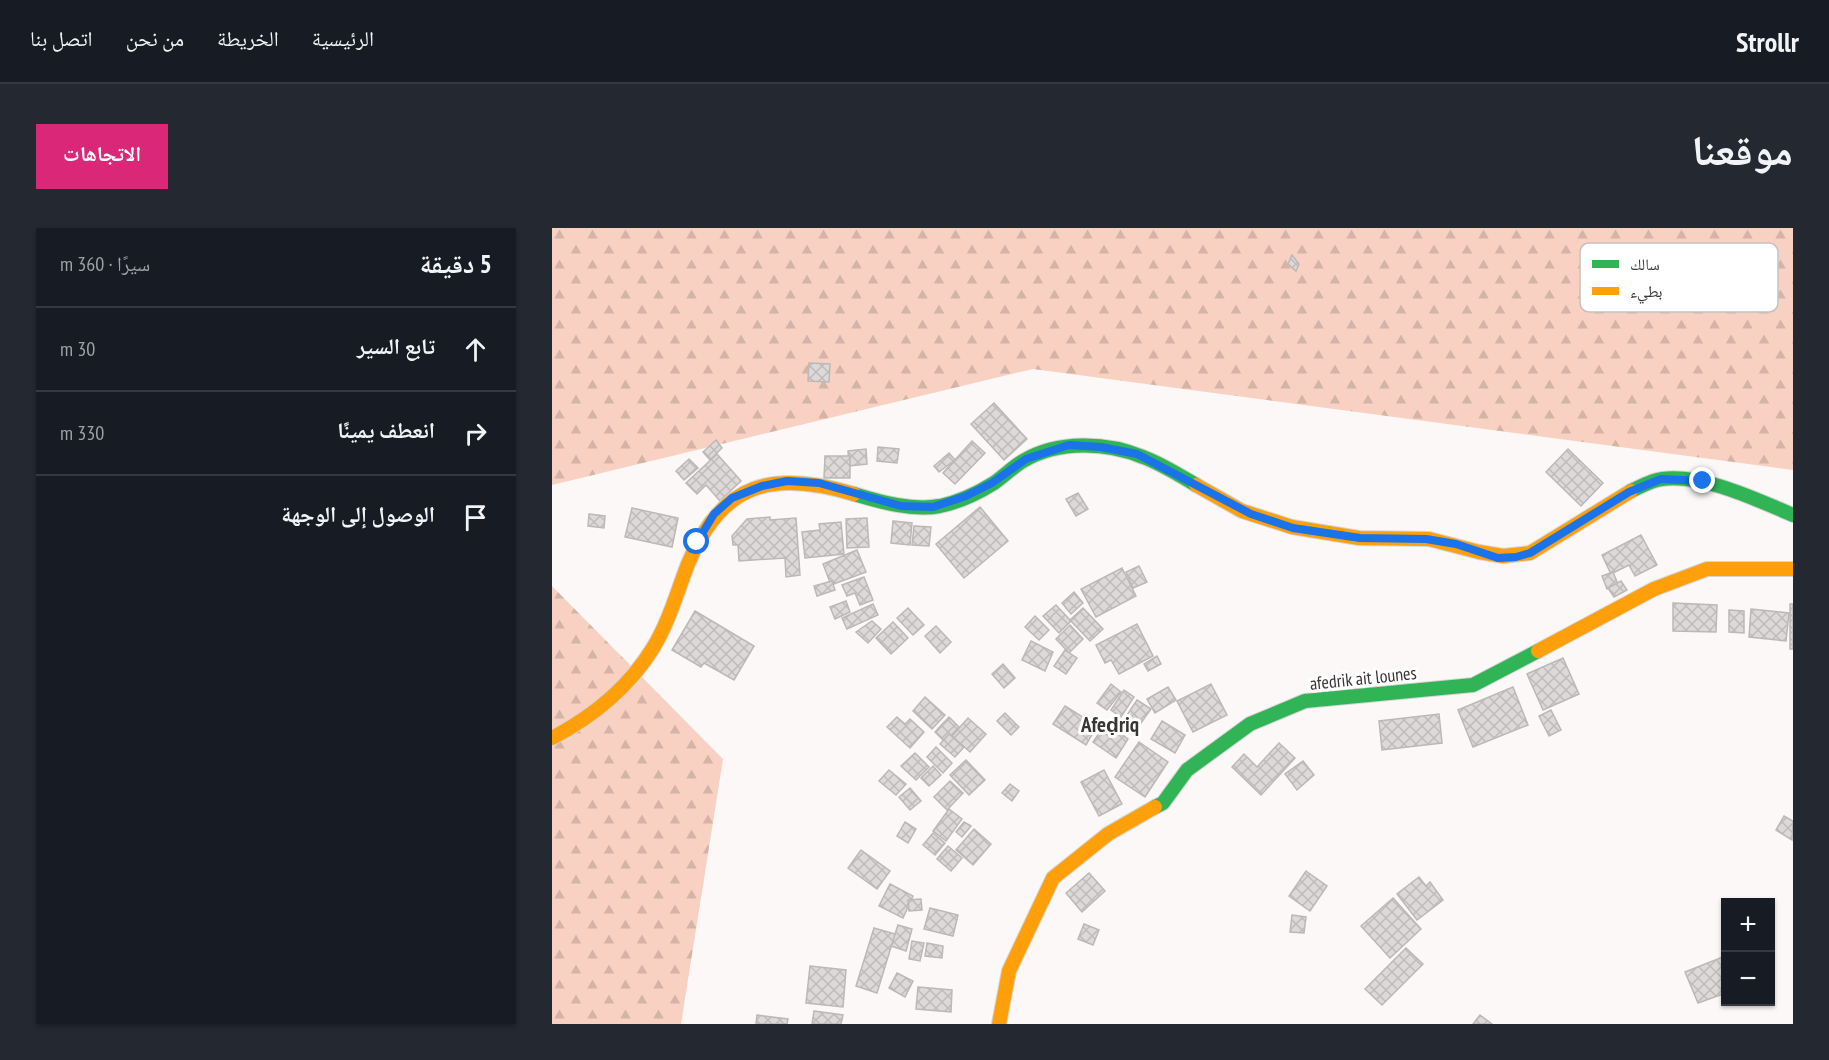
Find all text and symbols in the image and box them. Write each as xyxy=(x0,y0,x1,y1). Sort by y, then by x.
text: Strollr xyxy=(1736,23,1799,60)
text: اتصل بنا xyxy=(30,25,93,52)
text: من نحن xyxy=(126,25,184,52)
text: الخريطة xyxy=(217,25,279,52)
text: الرئيسية xyxy=(312,25,374,52)
text: موقعنا xyxy=(1692,122,1793,177)
button: الاتجاهات xyxy=(36,124,168,189)
legend xyxy=(1580,243,1778,312)
text: 5 دقيقة xyxy=(420,247,492,280)
text: سيرًا · 360 m xyxy=(60,251,150,277)
text: سالك xyxy=(1630,254,1660,274)
text: بطيء xyxy=(1630,281,1662,304)
text: تابع السير xyxy=(357,332,435,360)
icon: ahead xyxy=(459,333,492,366)
text: 30 m xyxy=(60,336,95,362)
text: انعطف يمينًا xyxy=(337,416,435,444)
icon: right xyxy=(459,417,492,450)
text: 330 m xyxy=(60,420,104,446)
route end xyxy=(1689,467,1715,493)
text: الوصول إلى الوجهة xyxy=(281,500,435,528)
icon: arrive xyxy=(459,501,492,534)
route start xyxy=(683,528,709,554)
street label: afedrik ait lounes xyxy=(1308,661,1418,695)
district label: Afeḍriq xyxy=(1080,711,1139,738)
map controls xyxy=(1721,898,1775,1006)
button: + xyxy=(1721,898,1775,952)
button: − xyxy=(1721,952,1775,1006)

